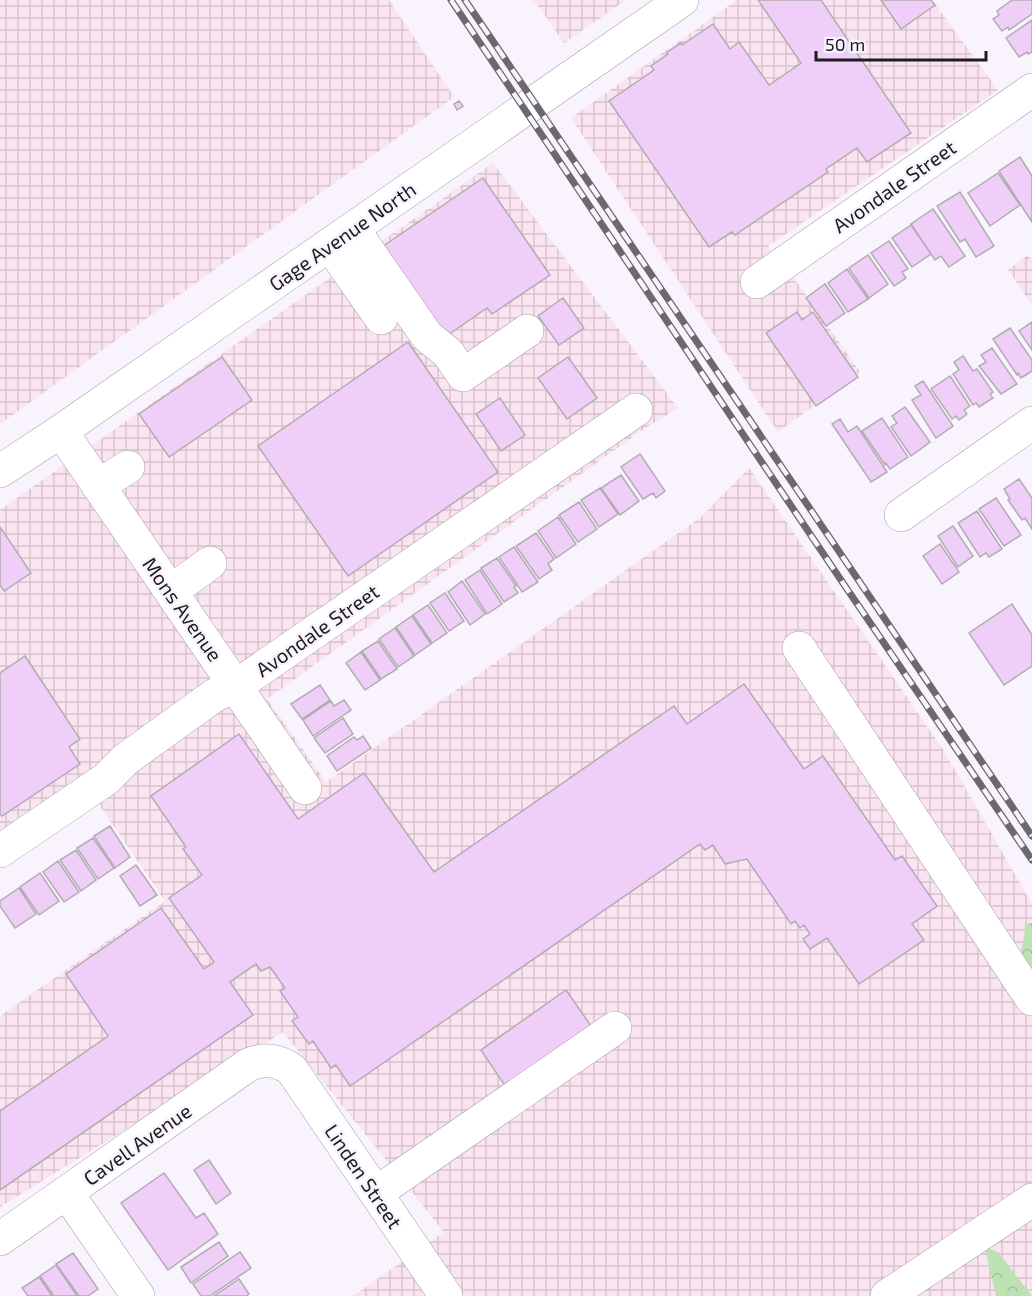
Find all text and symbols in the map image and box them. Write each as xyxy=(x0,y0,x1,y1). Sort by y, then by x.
scale bar xyxy=(816,24,986,62)
text: 50 m xyxy=(825,33,865,55)
street label: Avondale Street xyxy=(828,134,960,237)
street label: Gage Avenue North xyxy=(264,176,420,296)
street label: Mons Avenue xyxy=(138,552,228,666)
street label: Avondale Street xyxy=(251,578,383,681)
street label: Cavell Avenue xyxy=(79,1098,195,1190)
street label: Linden Street xyxy=(320,1119,408,1233)

